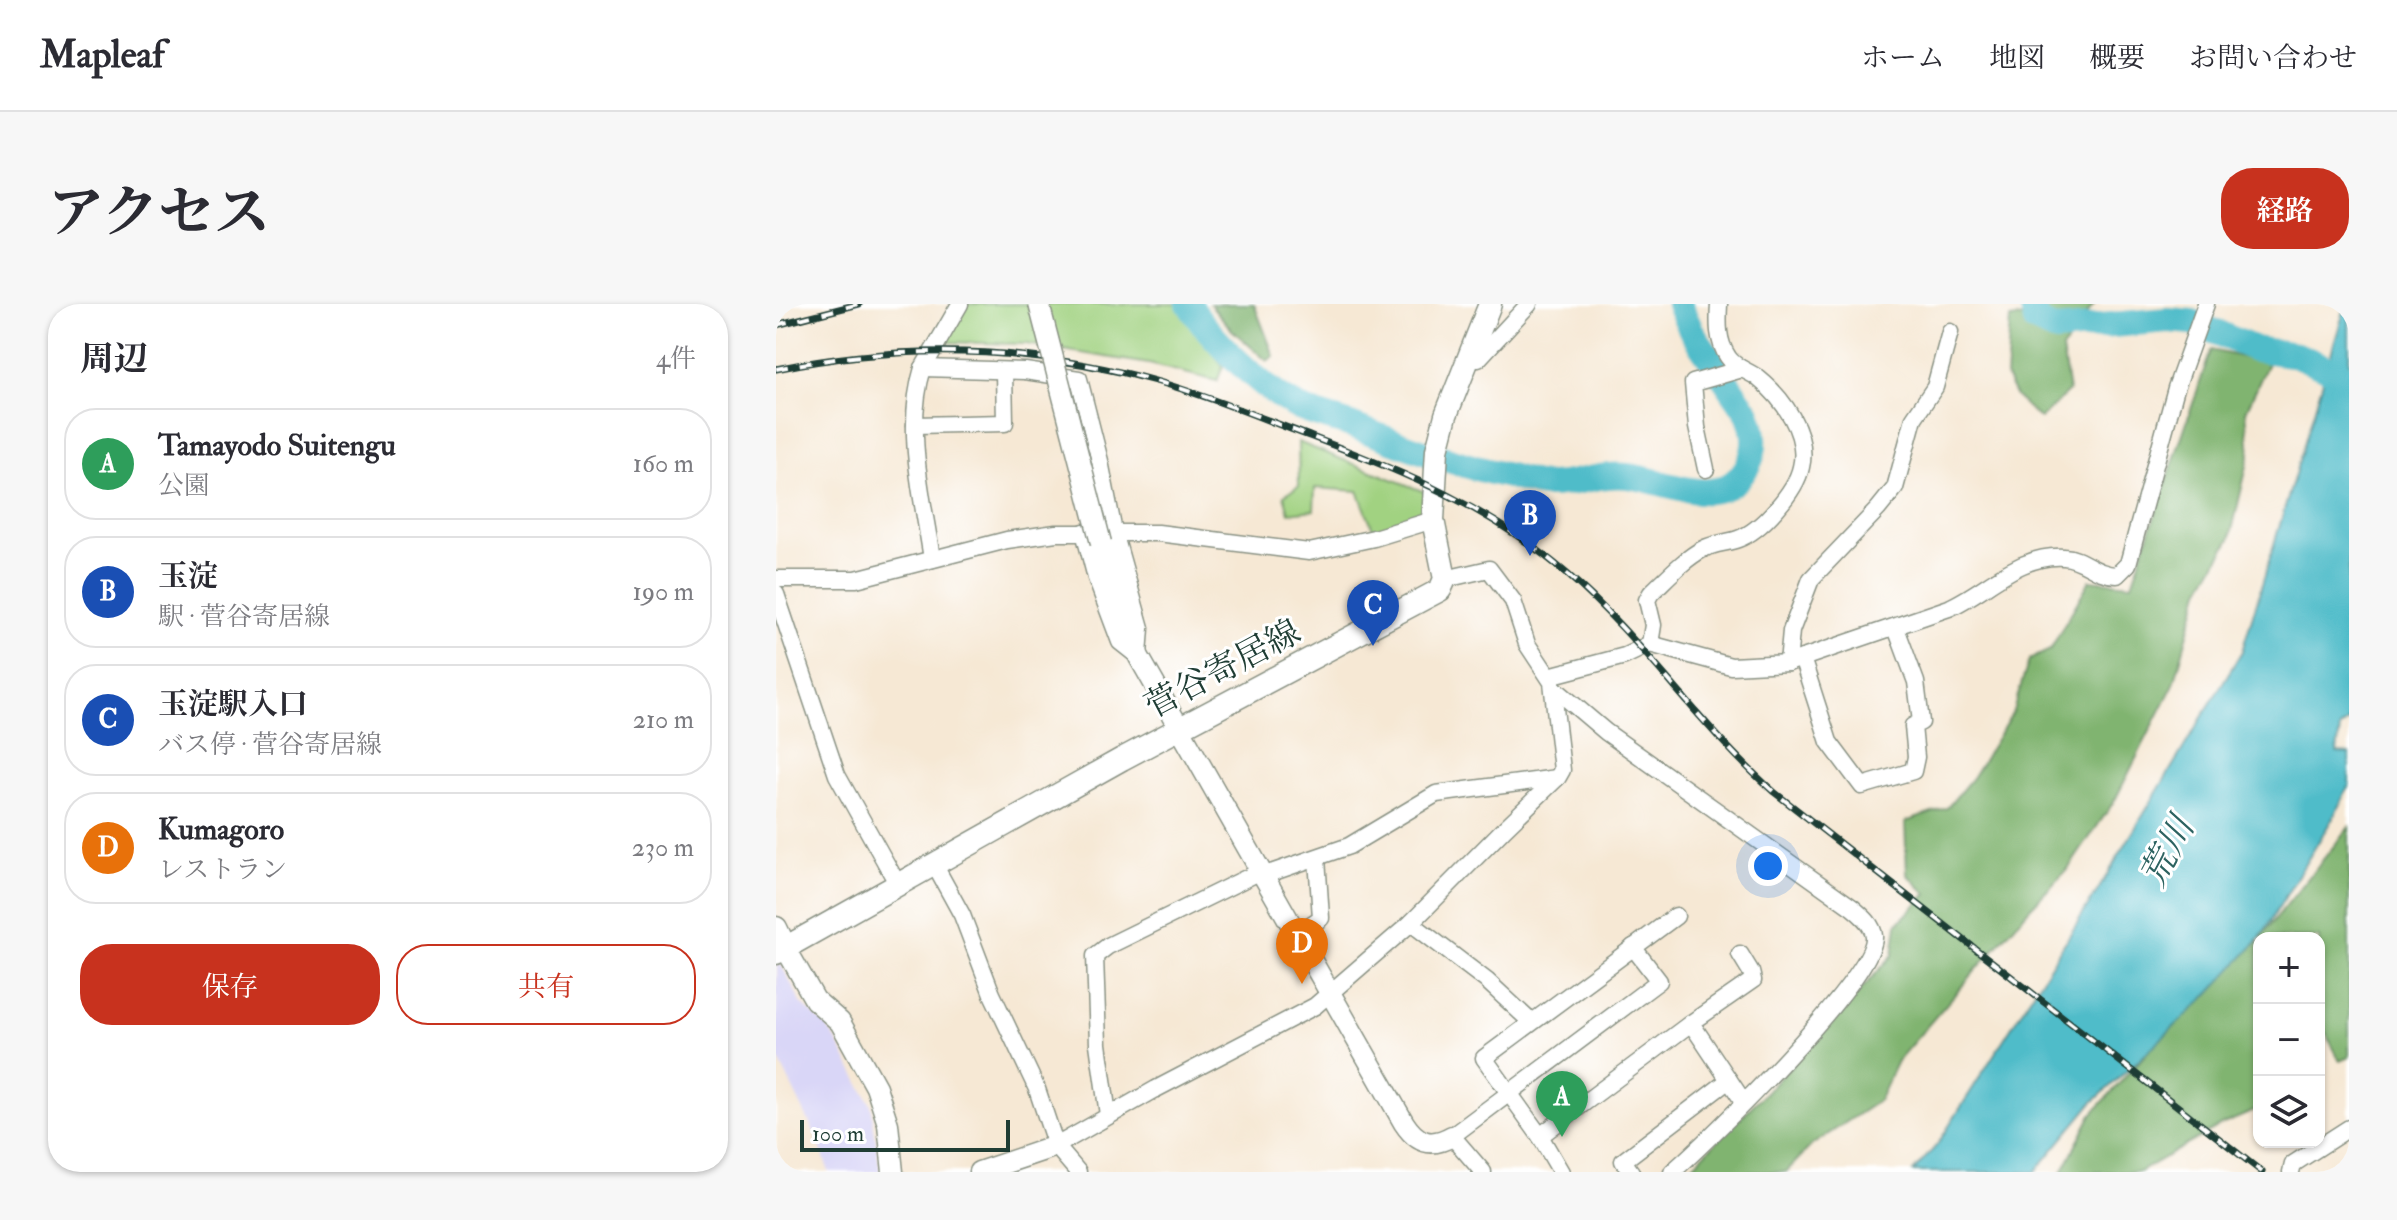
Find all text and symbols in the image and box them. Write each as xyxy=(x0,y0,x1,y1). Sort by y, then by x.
text: Mapleaf xyxy=(40,31,165,79)
text: ホーム xyxy=(1861,41,1945,76)
text: 地図 xyxy=(1989,41,2045,76)
text: 概要 xyxy=(2089,41,2145,76)
text: お問い合わせ xyxy=(2189,41,2357,76)
button: 経路 xyxy=(2221,168,2349,249)
text: アクセス xyxy=(48,178,270,249)
text: 周辺 xyxy=(80,338,148,381)
text: 4件 xyxy=(656,343,696,375)
text: Tamayodo Suitengu xyxy=(158,427,396,464)
text: A xyxy=(100,448,116,480)
text: 160 m xyxy=(633,448,694,480)
text: 公園 xyxy=(158,470,210,502)
pin: B xyxy=(1504,490,1556,556)
text: 玉淀 xyxy=(158,558,218,595)
text: B xyxy=(99,576,117,608)
text: 190 m xyxy=(633,576,694,608)
pin: C xyxy=(1347,580,1399,646)
text: 駅 · 菅谷寄居線 xyxy=(158,601,330,633)
street label: 菅谷寄居線 xyxy=(1138,610,1308,728)
text: 玉淀駅入口 xyxy=(158,686,308,723)
text: C xyxy=(98,704,118,736)
text: 210 m xyxy=(633,704,694,736)
text: バス停 · 菅谷寄居線 xyxy=(158,729,382,761)
water label: 荒川 xyxy=(2131,806,2206,894)
text: Kumagoro xyxy=(158,811,284,848)
text: D xyxy=(97,832,119,864)
text: 230 m xyxy=(632,832,694,864)
your location xyxy=(1748,846,1788,886)
text: レストラン xyxy=(158,854,287,886)
pin: D xyxy=(1276,918,1328,984)
map controls xyxy=(2253,932,2325,1148)
button: + xyxy=(2253,932,2325,1004)
button: 保存 xyxy=(80,944,380,1025)
button: 共有 xyxy=(396,944,696,1025)
button: − xyxy=(2253,1004,2325,1076)
pin: A xyxy=(1536,1071,1588,1137)
button: layers xyxy=(2253,1076,2325,1148)
scale bar xyxy=(800,1116,1010,1152)
text: 100 m xyxy=(812,1120,864,1148)

